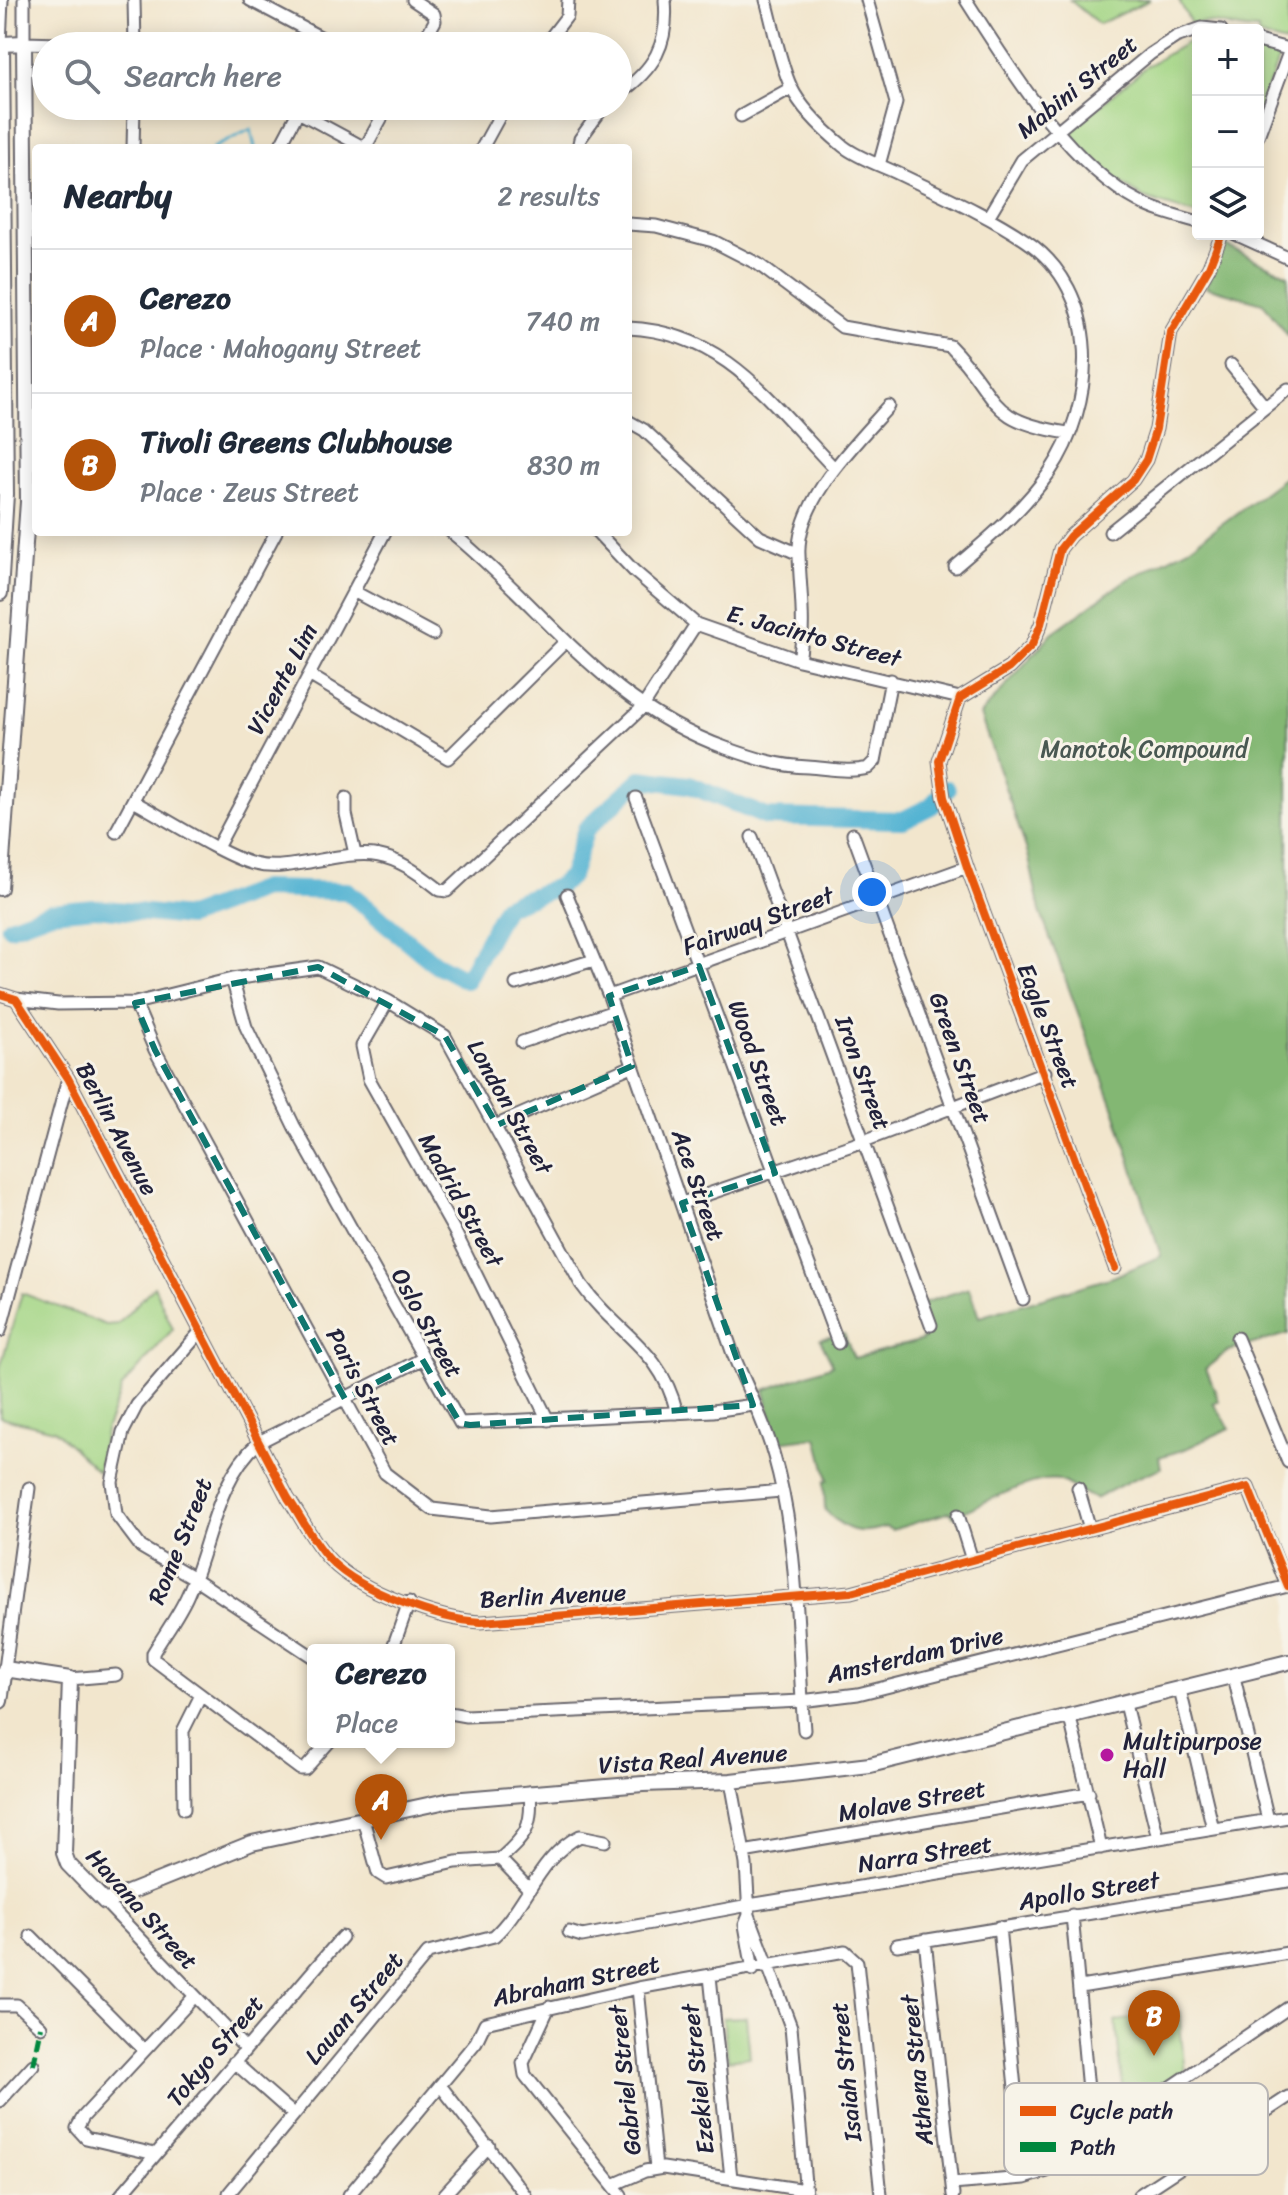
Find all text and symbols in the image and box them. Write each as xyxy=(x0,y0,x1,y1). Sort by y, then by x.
street label: Mabini Street xyxy=(1007,24,1147,150)
map controls xyxy=(1192,24,1264,240)
button: + xyxy=(1192,24,1264,96)
search box xyxy=(32,32,632,120)
text: Search here xyxy=(124,49,282,103)
icon: search xyxy=(60,54,104,98)
button: − xyxy=(1192,96,1264,168)
text: Nearby xyxy=(64,166,172,226)
button: layers xyxy=(1192,168,1264,240)
text: 2 results xyxy=(498,173,600,219)
text: Cerezo xyxy=(140,271,231,325)
text: A xyxy=(81,298,99,344)
text: 740 m xyxy=(526,298,600,344)
text: Place · Mahogany Street xyxy=(140,325,421,371)
text: Tivoli Greens Clubhouse xyxy=(140,415,452,469)
text: B xyxy=(82,442,98,488)
text: 830 m xyxy=(527,442,600,488)
text: Place · Zeus Street xyxy=(140,469,359,515)
street label: E. Jacinto Street xyxy=(722,593,907,680)
street label: Vicente Lim xyxy=(235,615,329,743)
park label: Manotok Compound xyxy=(1040,728,1250,770)
your location xyxy=(852,872,892,912)
street label: Fairway Street xyxy=(676,874,841,968)
street label: Eagle Street xyxy=(1005,957,1091,1095)
street label: Green Street xyxy=(917,986,1003,1130)
street label: Wood Street xyxy=(716,994,800,1132)
street label: Iron Street xyxy=(822,1009,903,1136)
street label: London Street xyxy=(455,1032,565,1184)
street label: Berlin Avenue xyxy=(64,1054,170,1204)
street label: Ace Street xyxy=(659,1122,737,1247)
street label: Madrid Street xyxy=(407,1125,516,1276)
street label: Oslo Street xyxy=(379,1260,475,1386)
street label: Paris Street xyxy=(314,1320,412,1454)
street label: Rome Street xyxy=(136,1471,224,1611)
street label: Berlin Avenue xyxy=(479,1571,627,1621)
street label: Amsterdam Drive xyxy=(821,1614,1008,1696)
popup xyxy=(307,1644,455,1748)
text: Cerezo xyxy=(336,1646,426,1700)
text: Place xyxy=(336,1700,398,1746)
place label: Multipurpose Hall xyxy=(1123,1720,1262,1790)
street label: Vista Real Avenue xyxy=(597,1731,789,1787)
marker: Multipurpose Hall xyxy=(1098,1746,1116,1764)
street label: Molave Street xyxy=(835,1767,989,1835)
pin: A xyxy=(355,1774,407,1840)
street label: Narra Street xyxy=(855,1823,995,1885)
street label: Havana Street xyxy=(75,1838,209,1980)
street label: Apollo Street xyxy=(1015,1859,1164,1923)
street label: Lauan Street xyxy=(294,1942,414,2074)
street label: Abraham Street xyxy=(488,1943,663,2019)
street label: Tokyo Street xyxy=(155,1985,275,2117)
pin: B xyxy=(1128,1990,1180,2056)
street label: Athena Street xyxy=(888,1991,946,2149)
street label: Ezekiel Street xyxy=(669,2000,727,2156)
street label: Isaiah Street xyxy=(818,2000,874,2145)
street label: Gabriel Street xyxy=(596,2001,654,2157)
legend xyxy=(1004,2083,1268,2175)
text: Cycle path xyxy=(1070,2092,1173,2131)
text: Path xyxy=(1070,2128,1116,2167)

